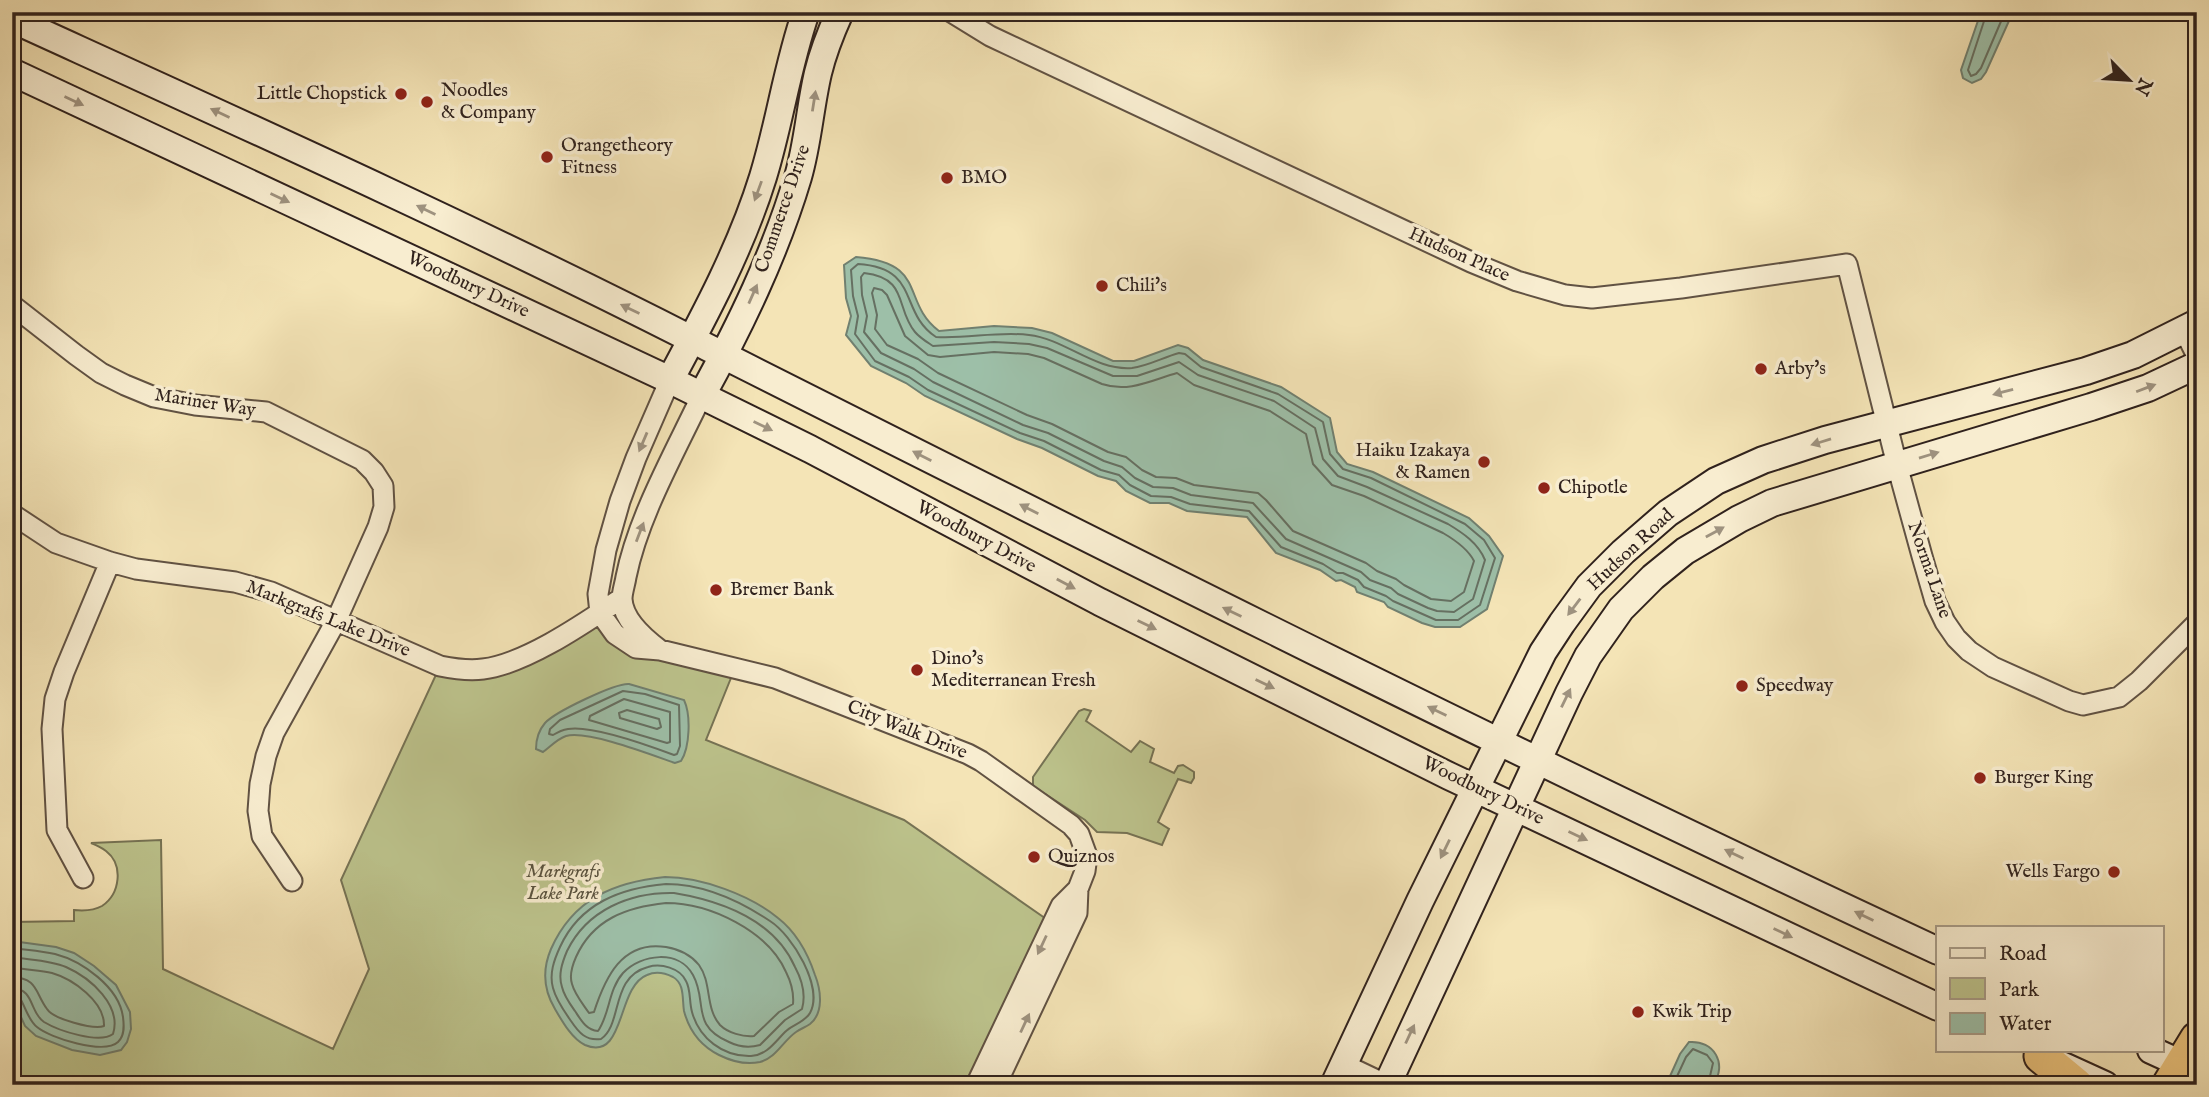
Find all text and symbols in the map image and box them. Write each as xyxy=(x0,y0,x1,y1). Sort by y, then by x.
north arrow xyxy=(2094,46,2164,116)
text: N xyxy=(2128,73,2157,99)
place label: Noodles & Company xyxy=(441,79,536,125)
place label: Little Chopstick xyxy=(257,82,388,106)
marker: Little Chopstick xyxy=(393,86,409,102)
one-way arrow xyxy=(808,90,819,112)
marker: Noodles & Company xyxy=(419,94,435,110)
one-way arrow xyxy=(64,95,84,107)
one-way arrow xyxy=(210,108,230,119)
place label: Orangetheory Fitness xyxy=(561,134,674,180)
street label: Commerce Drive xyxy=(750,141,816,276)
marker: Orangetheory Fitness xyxy=(539,149,555,165)
place label: BMO xyxy=(961,166,1007,190)
marker: BMO xyxy=(939,170,955,186)
one-way arrow xyxy=(752,181,763,202)
one-way arrow xyxy=(270,192,290,203)
one-way arrow xyxy=(416,204,436,216)
street label: Hudson Place xyxy=(1405,222,1514,288)
street label: Woodbury Drive xyxy=(403,246,533,324)
place label: Chili's xyxy=(1116,274,1167,298)
marker: Chili's xyxy=(1094,278,1110,294)
one-way arrow xyxy=(747,284,759,304)
one-way arrow xyxy=(620,303,641,314)
place label: Arby's xyxy=(1774,357,1826,381)
marker: Arby's xyxy=(1753,361,1769,377)
street label: Mariner Way xyxy=(153,383,258,423)
one-way arrow xyxy=(2136,383,2157,394)
one-way arrow xyxy=(1991,387,2013,398)
one-way arrow xyxy=(753,421,773,432)
one-way arrow xyxy=(637,432,648,453)
one-way arrow xyxy=(1810,437,1831,447)
place label: Haiku Izakaya & Ramen xyxy=(1355,439,1471,485)
one-way arrow xyxy=(912,450,932,461)
one-way arrow xyxy=(1918,450,1939,460)
marker: Haiku Izakaya & Ramen xyxy=(1476,454,1492,470)
place label: Chipotle xyxy=(1558,476,1628,500)
marker: Chipotle xyxy=(1536,480,1552,496)
street label: Woodbury Drive xyxy=(912,495,1040,579)
street label: Hudson Road xyxy=(1583,503,1680,596)
one-way arrow xyxy=(1019,504,1039,515)
street label: Norma Lane xyxy=(1901,518,1957,622)
one-way arrow xyxy=(635,522,646,543)
one-way arrow xyxy=(1705,526,1725,538)
street label: Markgrafs Lake Drive xyxy=(242,575,414,663)
place label: Bremer Bank xyxy=(730,578,835,602)
one-way arrow xyxy=(1056,578,1076,589)
marker: Bremer Bank xyxy=(708,582,724,598)
one-way arrow xyxy=(1566,597,1581,615)
one-way arrow xyxy=(1222,606,1242,617)
one-way arrow xyxy=(1137,619,1157,630)
place label: Dino's Mediterranean Fresh xyxy=(931,647,1096,693)
marker: Dino's Mediterranean Fresh xyxy=(909,662,925,678)
place label: Speedway xyxy=(1756,674,1834,698)
one-way arrow xyxy=(1255,678,1275,689)
marker: Speedway xyxy=(1734,678,1750,694)
one-way arrow xyxy=(1561,688,1572,709)
street label: City Walk Drive xyxy=(843,695,971,765)
one-way arrow xyxy=(1427,705,1447,716)
street label: Woodbury Drive xyxy=(1418,751,1548,831)
place label: Burger King xyxy=(1994,766,2093,790)
marker: Burger King xyxy=(1972,770,1988,786)
one-way arrow xyxy=(1568,830,1588,842)
one-way arrow xyxy=(1439,839,1451,859)
place label: Quiznos xyxy=(1048,845,1114,869)
one-way arrow xyxy=(1724,848,1744,860)
marker: Quiznos xyxy=(1026,849,1042,865)
park label: Markgrafs Lake Park xyxy=(526,860,601,906)
place label: Wells Fargo xyxy=(2005,860,2100,884)
marker: Wells Fargo xyxy=(2106,864,2122,880)
one-way arrow xyxy=(1854,911,1875,922)
legend xyxy=(1936,926,2164,1052)
one-way arrow xyxy=(1773,927,1794,938)
one-way arrow xyxy=(1036,935,1048,955)
text: Road xyxy=(1999,941,2047,968)
text: Park xyxy=(1999,977,2040,1004)
place label: Kwik Trip xyxy=(1652,1000,1732,1024)
marker: Kwik Trip xyxy=(1630,1004,1646,1020)
text: Water xyxy=(1999,1011,2052,1038)
one-way arrow xyxy=(1020,1013,1031,1033)
one-way arrow xyxy=(1405,1024,1416,1044)

